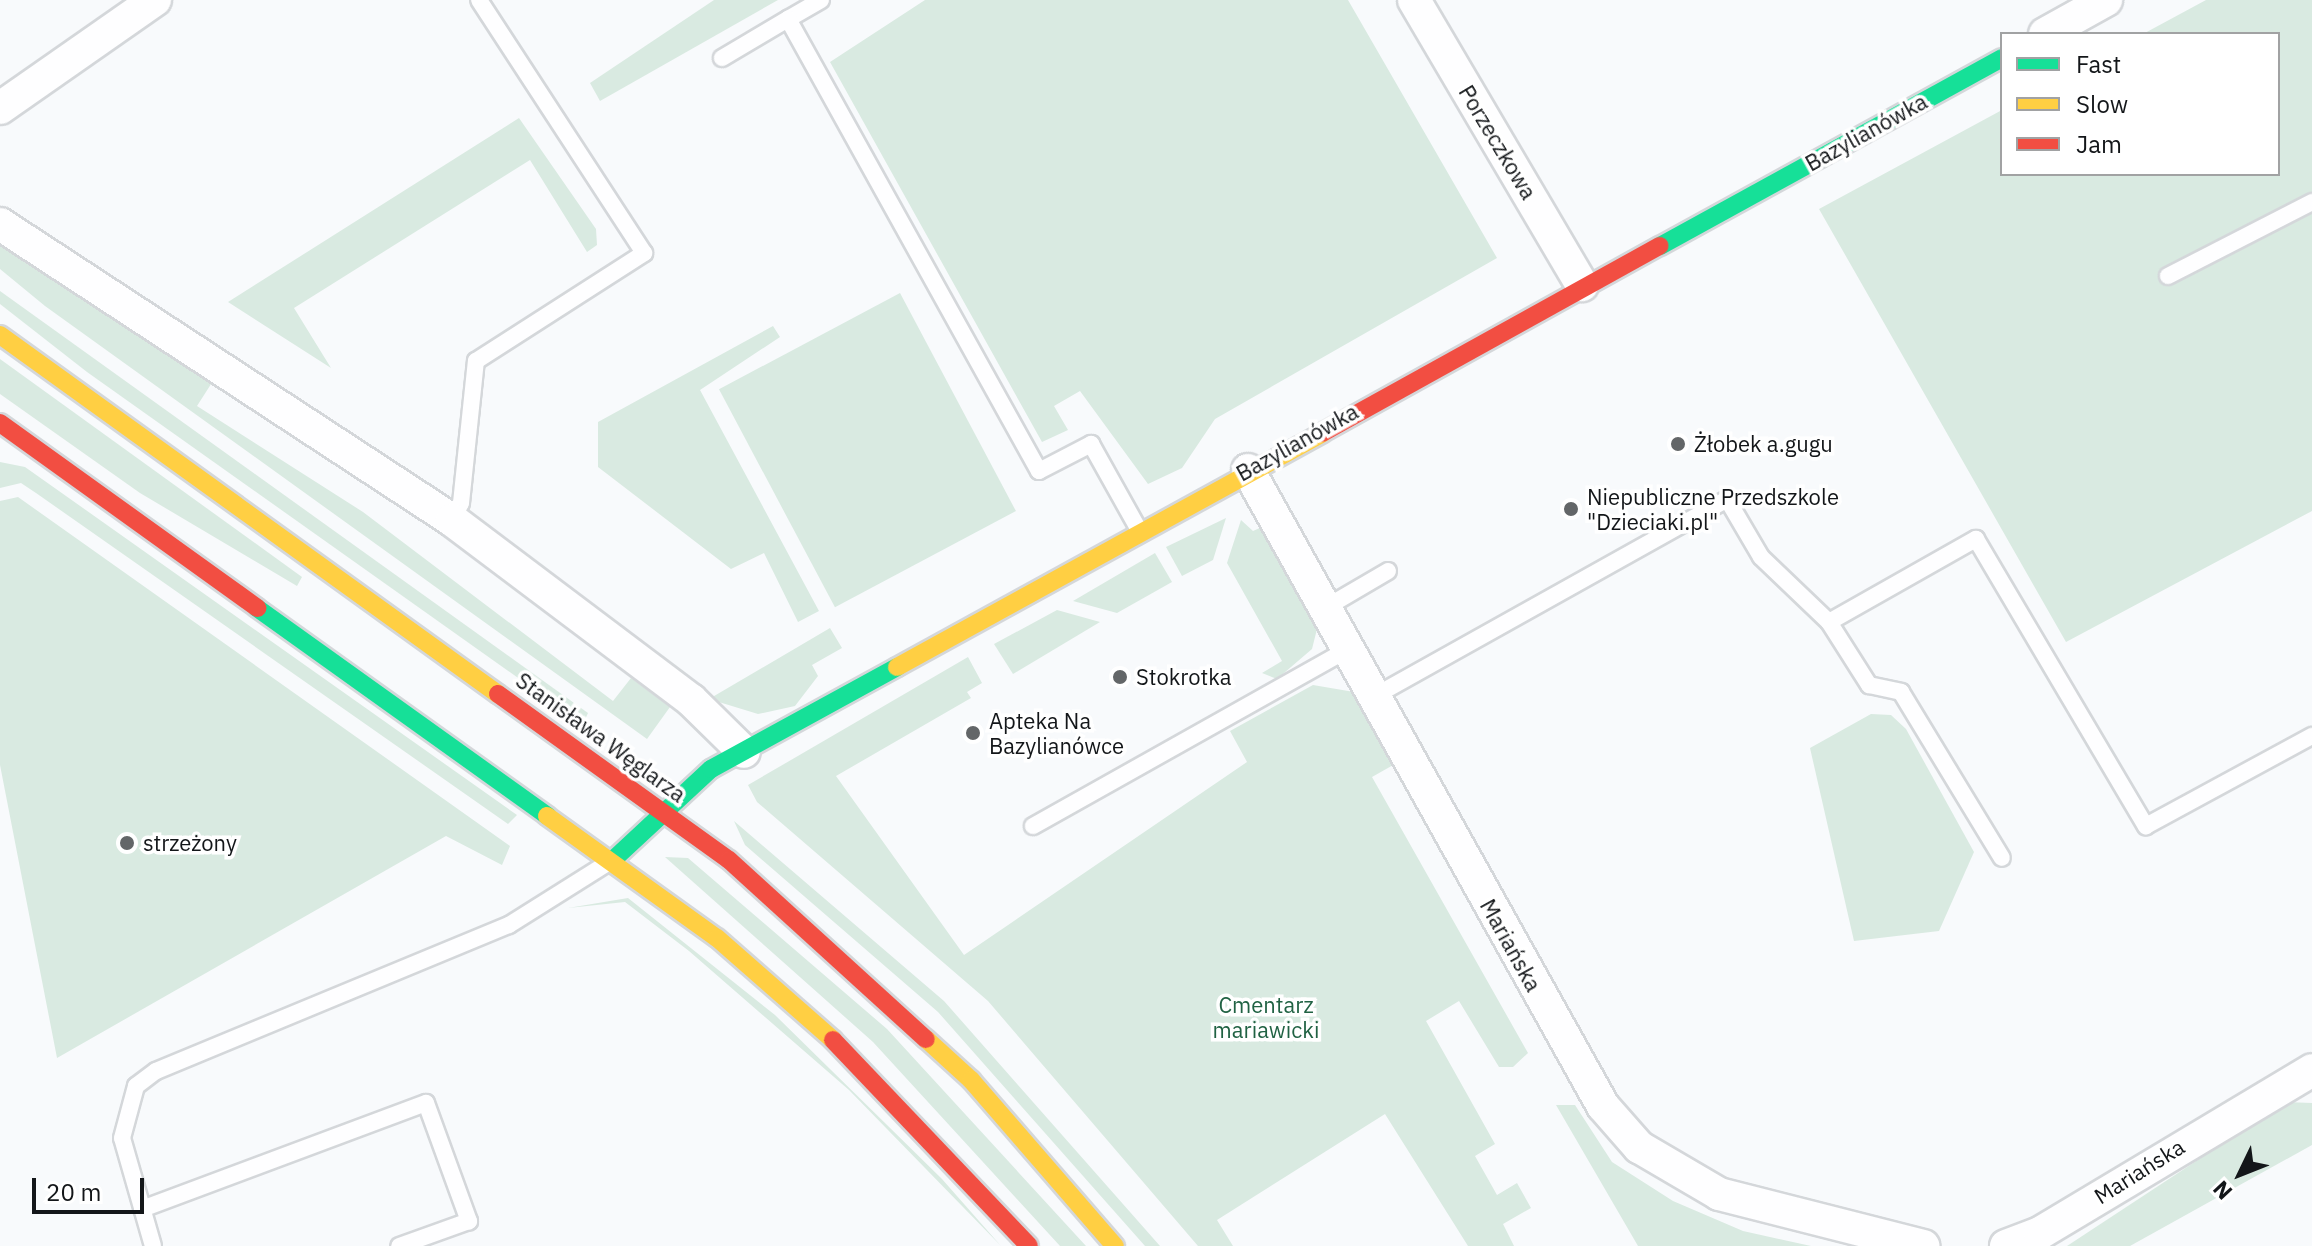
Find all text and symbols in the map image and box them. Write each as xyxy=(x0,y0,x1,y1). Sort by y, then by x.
legend xyxy=(2000,32,2280,176)
text: Fast xyxy=(2076,48,2121,80)
street label: Porzeczkowa xyxy=(1454,80,1542,204)
street label: Bazylianówka xyxy=(1800,88,1932,176)
text: Slow xyxy=(2076,88,2128,120)
text: Jam xyxy=(2076,128,2122,160)
street label: Bazylianówka xyxy=(1231,398,1363,486)
place label: Żłobek a.gugu xyxy=(1694,431,1833,457)
marker: Żłobek a.gugu xyxy=(1669,435,1687,453)
place label: Niepubliczne Przedszkole "Dzieciaki.pl" xyxy=(1587,483,1839,534)
marker: Niepubliczne Przedszkole "Dzieciaki.pl" xyxy=(1562,500,1580,518)
place label: Stokrotka xyxy=(1136,664,1232,690)
street label: Stanisława Węglarza xyxy=(511,667,691,807)
marker: Stokrotka xyxy=(1111,668,1129,686)
place label: Apteka Na Bazylianówce xyxy=(989,707,1124,758)
marker: Apteka Na Bazylianówce xyxy=(964,724,982,742)
place label: strzeżony xyxy=(143,830,237,856)
marker: strzeżony xyxy=(118,834,136,852)
street label: Mariańska xyxy=(1475,894,1547,996)
park label: Cmentarz mariawicki xyxy=(1213,991,1319,1042)
street label: Mariańska xyxy=(2089,1133,2189,1209)
north arrow xyxy=(2200,1134,2280,1214)
scale bar xyxy=(36,1162,148,1212)
text: N xyxy=(2206,1175,2238,1206)
text: 20 m xyxy=(46,1176,101,1208)

